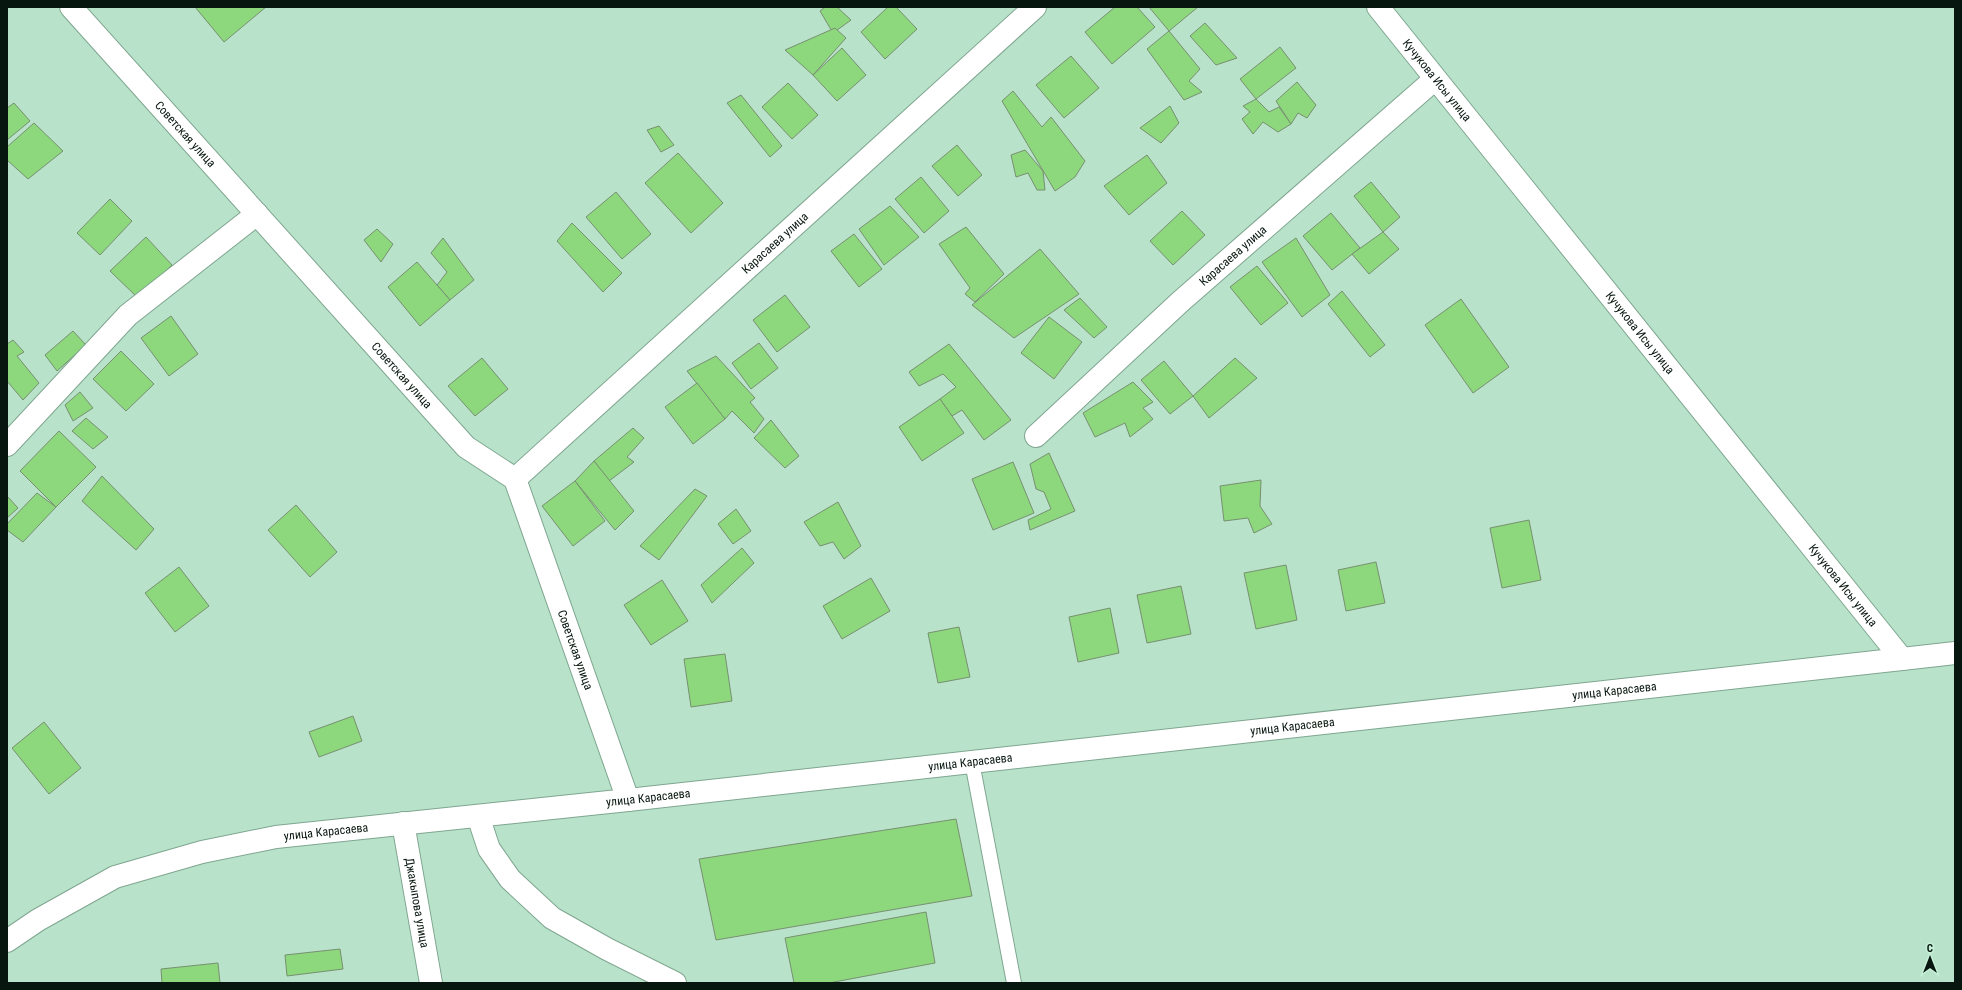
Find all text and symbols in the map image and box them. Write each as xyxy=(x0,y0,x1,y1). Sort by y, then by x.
street label: Кучукова Исы улица xyxy=(1400,36,1474,124)
street label: Советская улица xyxy=(152,98,219,170)
street label: Карасаева улица xyxy=(739,209,811,277)
street label: Карасаева улица xyxy=(1196,222,1270,289)
street label: Кучукова Исы улица xyxy=(1603,289,1677,377)
street label: Советская улица xyxy=(368,339,435,411)
street label: Кучукова Исы улица xyxy=(1806,541,1880,630)
street label: Советская улица xyxy=(555,608,596,692)
street label: улица Карасаева xyxy=(1572,679,1657,702)
street label: улица Карасаева xyxy=(1249,715,1335,738)
street label: улица Карасаева xyxy=(927,750,1013,774)
street label: улица Карасаева xyxy=(605,786,691,809)
street label: улица Карасаева xyxy=(283,820,369,843)
street label: Джакыпова улица xyxy=(402,857,432,949)
north arrow xyxy=(1910,938,1950,978)
text: С xyxy=(1927,942,1933,955)

